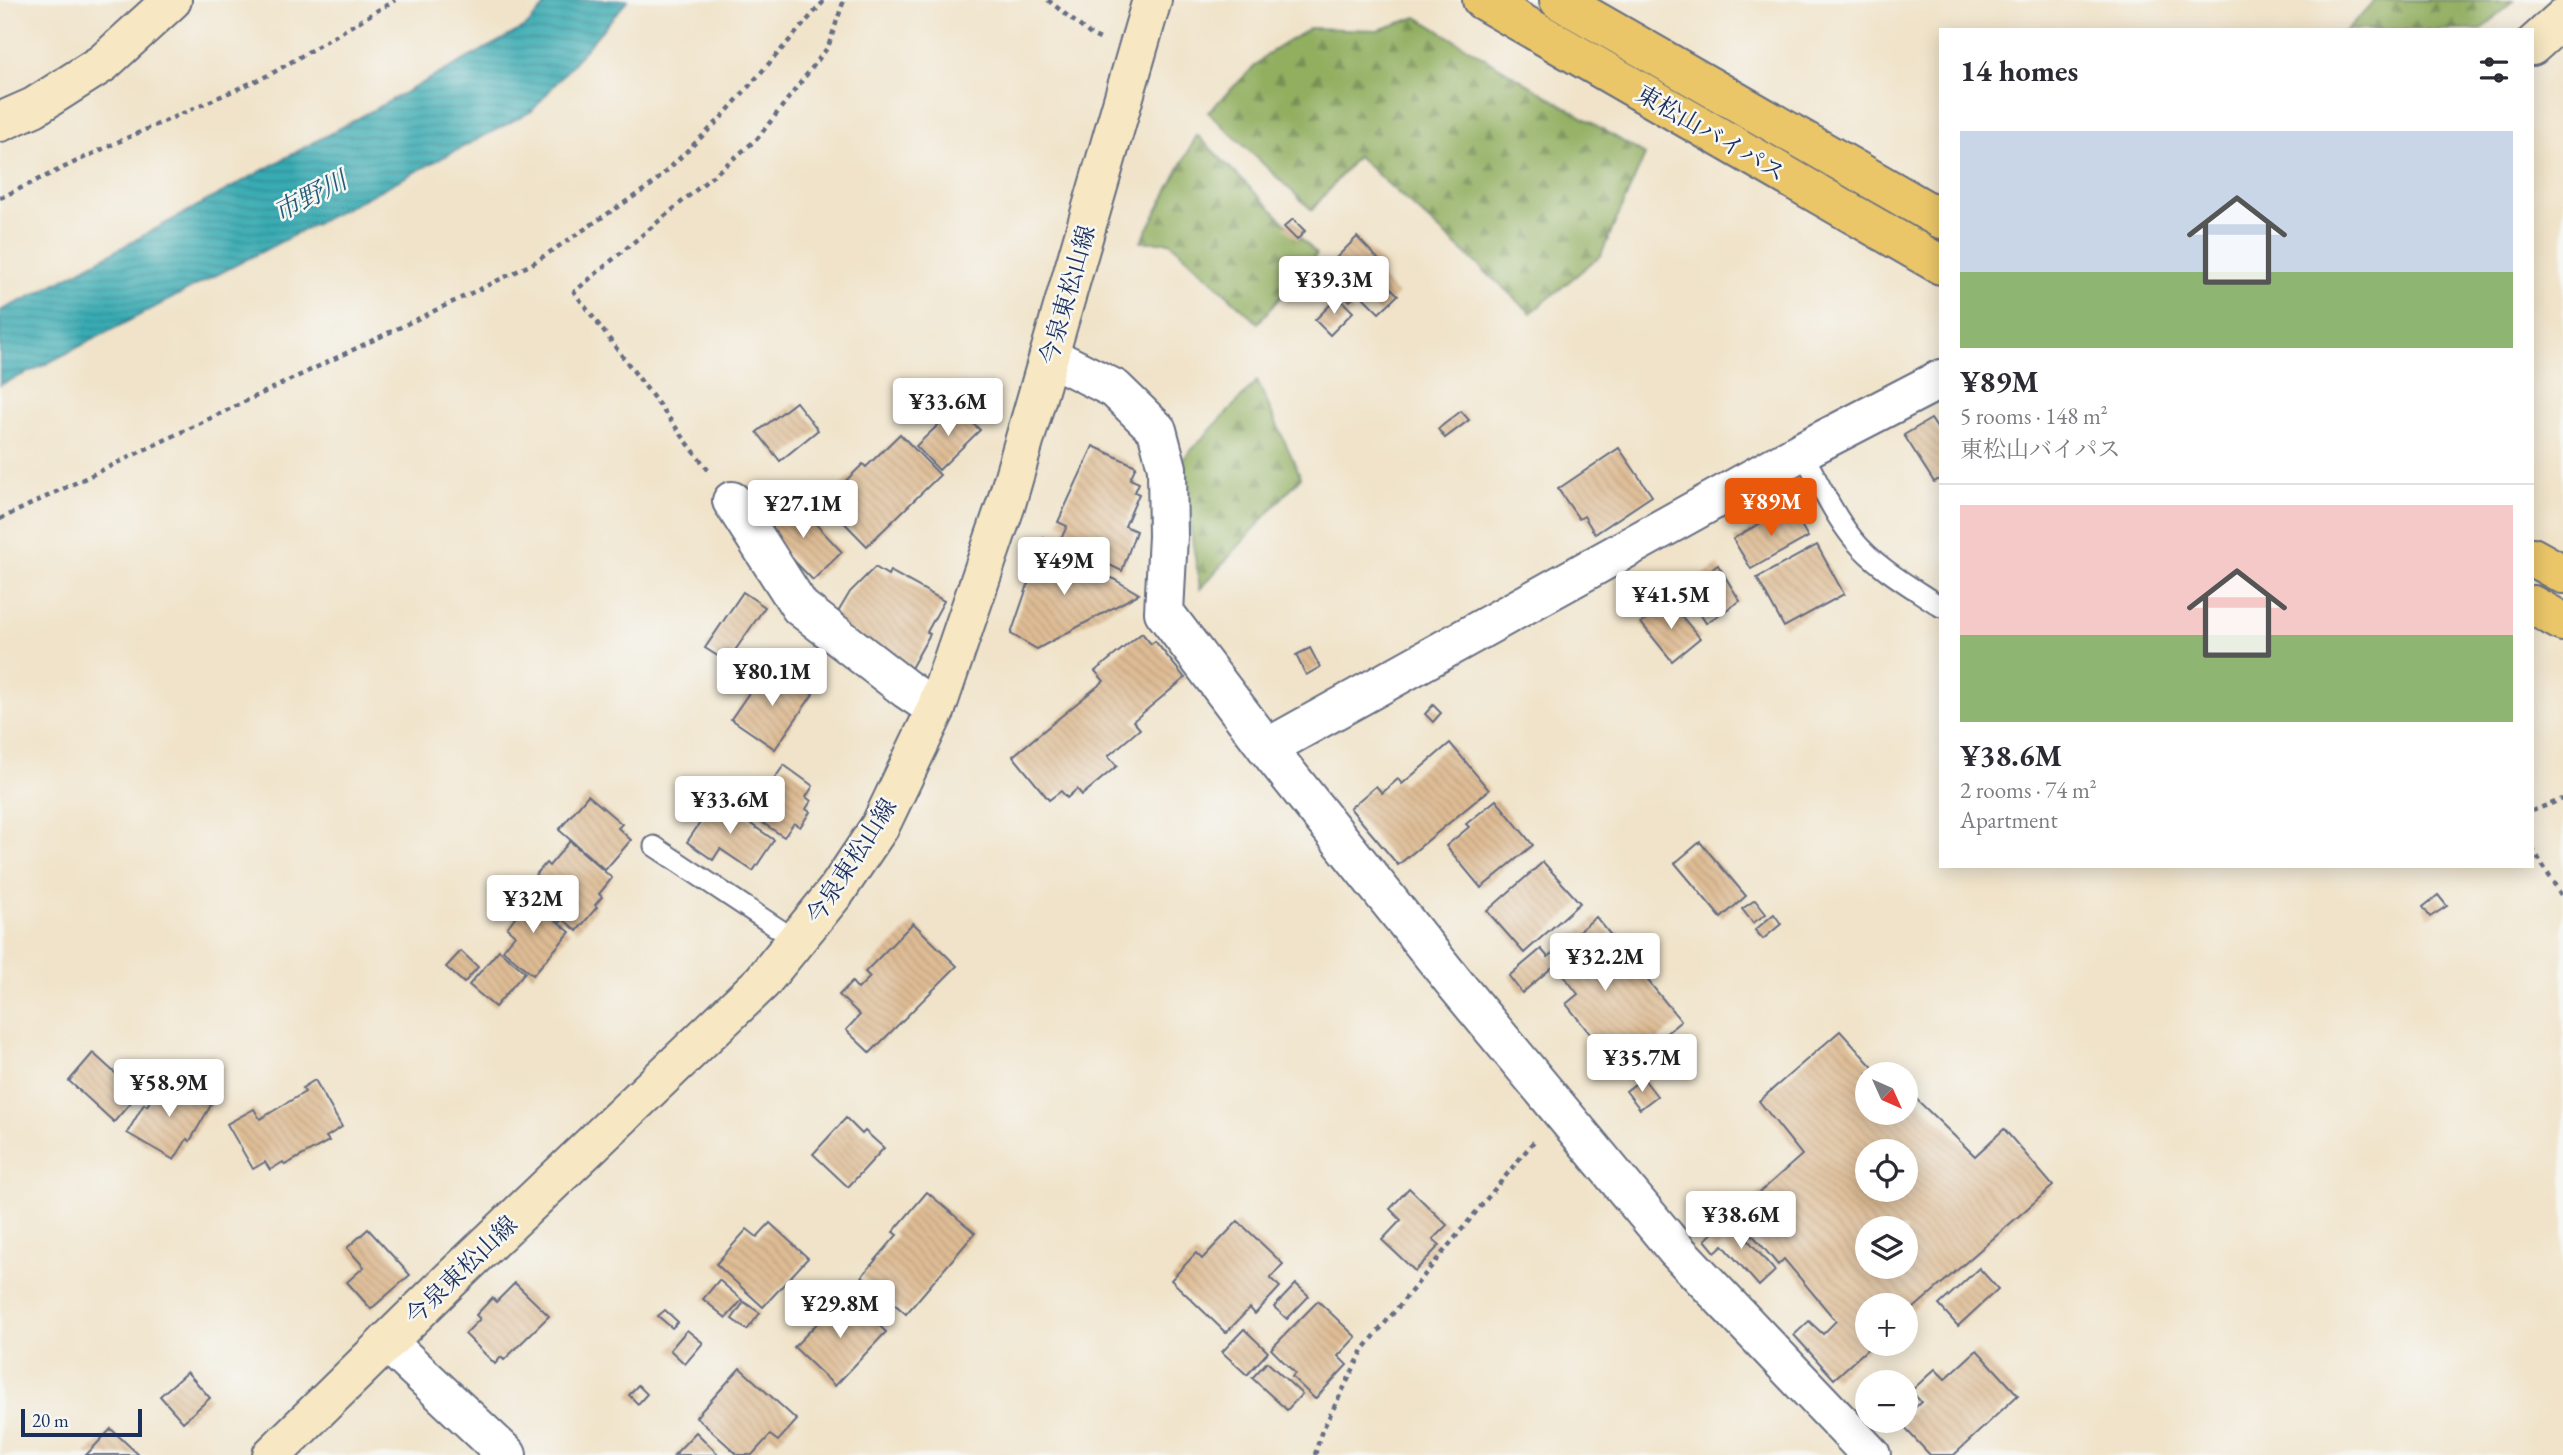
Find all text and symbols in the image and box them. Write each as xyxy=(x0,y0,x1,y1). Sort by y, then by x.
text: 14 homes xyxy=(1960,51,2078,90)
icon: filters xyxy=(2475,51,2513,89)
street label: 東松山バイパス xyxy=(1631,78,1791,188)
water label: 市野川 xyxy=(268,162,355,229)
icon: home xyxy=(2174,177,2300,303)
street label: 今泉東松山線 xyxy=(1032,222,1102,368)
pin: ¥39.3M xyxy=(1277,256,1391,316)
text: ¥39.3M xyxy=(1295,264,1373,294)
text: ¥89M xyxy=(1960,362,2039,401)
pin: ¥33.6M xyxy=(891,378,1005,438)
text: ¥33.6M xyxy=(909,386,987,416)
text: 5 rooms · 148 m² xyxy=(1960,401,2108,431)
text: 東松山バイパス xyxy=(1960,434,2121,464)
pin: ¥89M xyxy=(1730,478,1812,538)
pin: ¥27.1M xyxy=(746,480,860,540)
text: ¥89M xyxy=(1741,486,1801,516)
text: ¥27.1M xyxy=(764,488,842,518)
pin: ¥49M xyxy=(1023,538,1105,597)
text: ¥49M xyxy=(1034,545,1094,575)
icon: home xyxy=(2174,550,2300,676)
pin: ¥41.5M xyxy=(1614,572,1728,631)
text: ¥41.5M xyxy=(1632,579,1710,609)
pin: ¥80.1M xyxy=(715,648,829,708)
text: ¥80.1M xyxy=(733,656,811,686)
text: ¥38.6M xyxy=(1960,736,2062,775)
text: 2 rooms · 74 m² xyxy=(1960,775,2097,805)
pin: ¥33.6M xyxy=(673,776,787,836)
text: ¥33.6M xyxy=(691,784,769,814)
street label: 今泉東松山線 xyxy=(799,792,903,930)
text: Apartment xyxy=(1960,805,2058,835)
pin: ¥32M xyxy=(492,876,574,935)
text: ¥32M xyxy=(503,883,563,913)
pin: ¥32.2M xyxy=(1548,934,1662,993)
text: ¥32.2M xyxy=(1566,941,1644,971)
pin: ¥35.7M xyxy=(1585,1034,1699,1094)
text: ¥35.7M xyxy=(1603,1042,1681,1072)
pin: ¥58.9M xyxy=(112,1060,226,1119)
north arrow xyxy=(1855,1062,1918,1125)
map controls xyxy=(1855,1062,1918,1433)
text: ¥58.9M xyxy=(130,1067,208,1097)
button: locate xyxy=(1855,1139,1918,1202)
pin: ¥38.6M xyxy=(1684,1192,1798,1251)
text: ¥38.6M xyxy=(1702,1199,1780,1229)
street label: 今泉東松山線 xyxy=(398,1209,524,1331)
button: layers xyxy=(1855,1216,1918,1279)
pin: ¥29.8M xyxy=(783,1280,897,1340)
text: ¥29.8M xyxy=(801,1288,879,1318)
button: + xyxy=(1855,1293,1918,1356)
button: − xyxy=(1855,1370,1918,1433)
scale bar xyxy=(21,1406,142,1438)
text: 20 m xyxy=(32,1408,69,1433)

